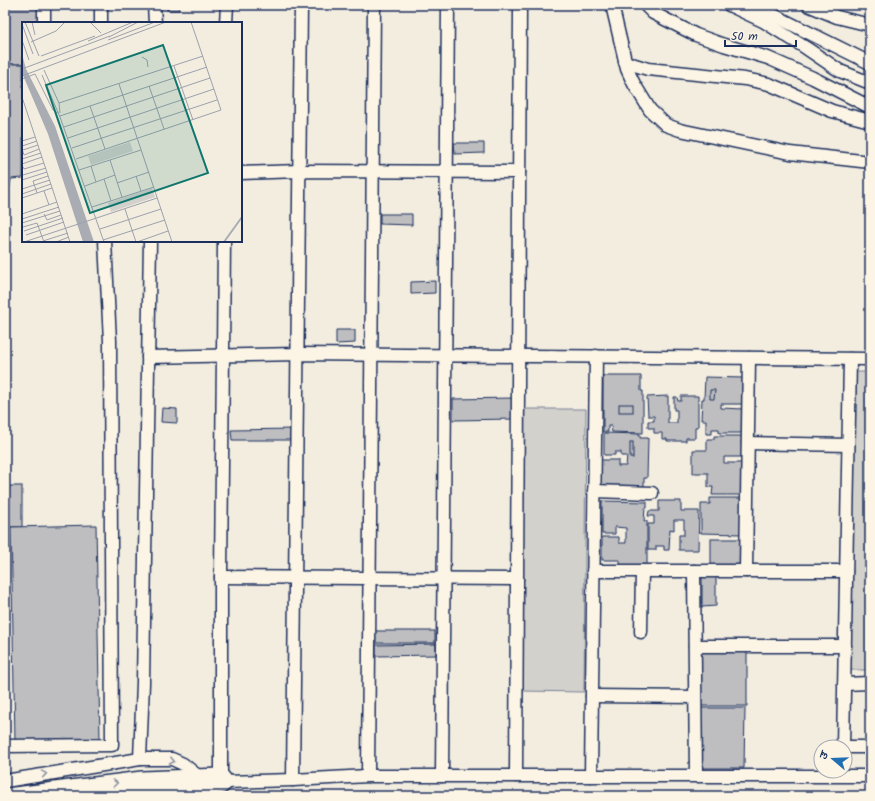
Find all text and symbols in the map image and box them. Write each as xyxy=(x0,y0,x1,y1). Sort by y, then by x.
inset map xyxy=(22,22,242,242)
scale bar xyxy=(725,22,796,48)
text: 50 m xyxy=(731,27,758,46)
north arrow xyxy=(813,739,853,779)
text: उ xyxy=(815,748,835,762)
one-way arrow xyxy=(169,756,175,764)
one-way arrow xyxy=(40,771,47,779)
one-way arrow xyxy=(112,779,119,788)

